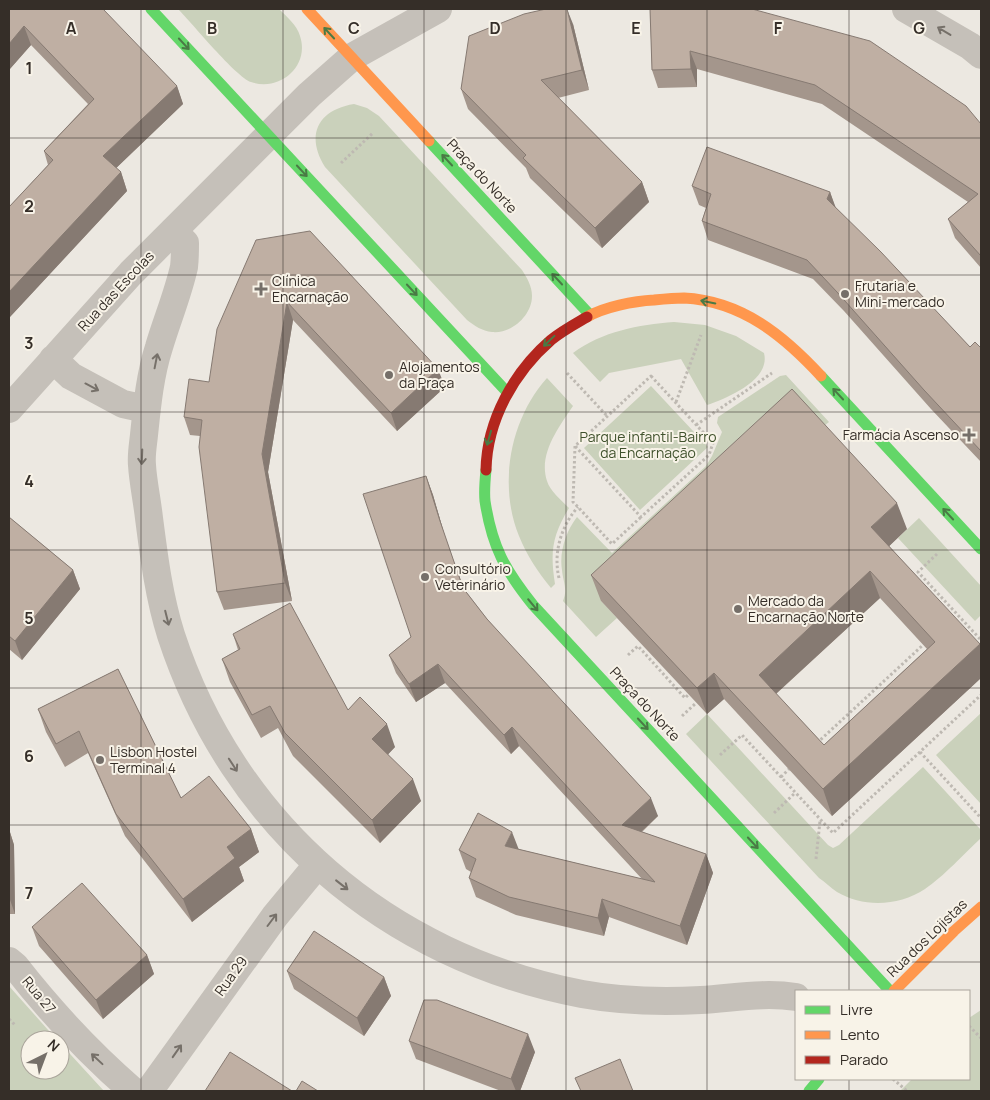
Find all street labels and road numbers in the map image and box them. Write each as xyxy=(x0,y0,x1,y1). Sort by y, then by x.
street label: Praça do Norte xyxy=(443,134,522,217)
street label: Rua das Escolas xyxy=(73,246,158,335)
street label: Praça do Norte xyxy=(606,662,685,745)
street label: Rua dos Lojistas xyxy=(882,894,971,981)
street label: Rua 29 xyxy=(210,952,251,999)
street label: Rua 27 xyxy=(18,972,60,1017)

